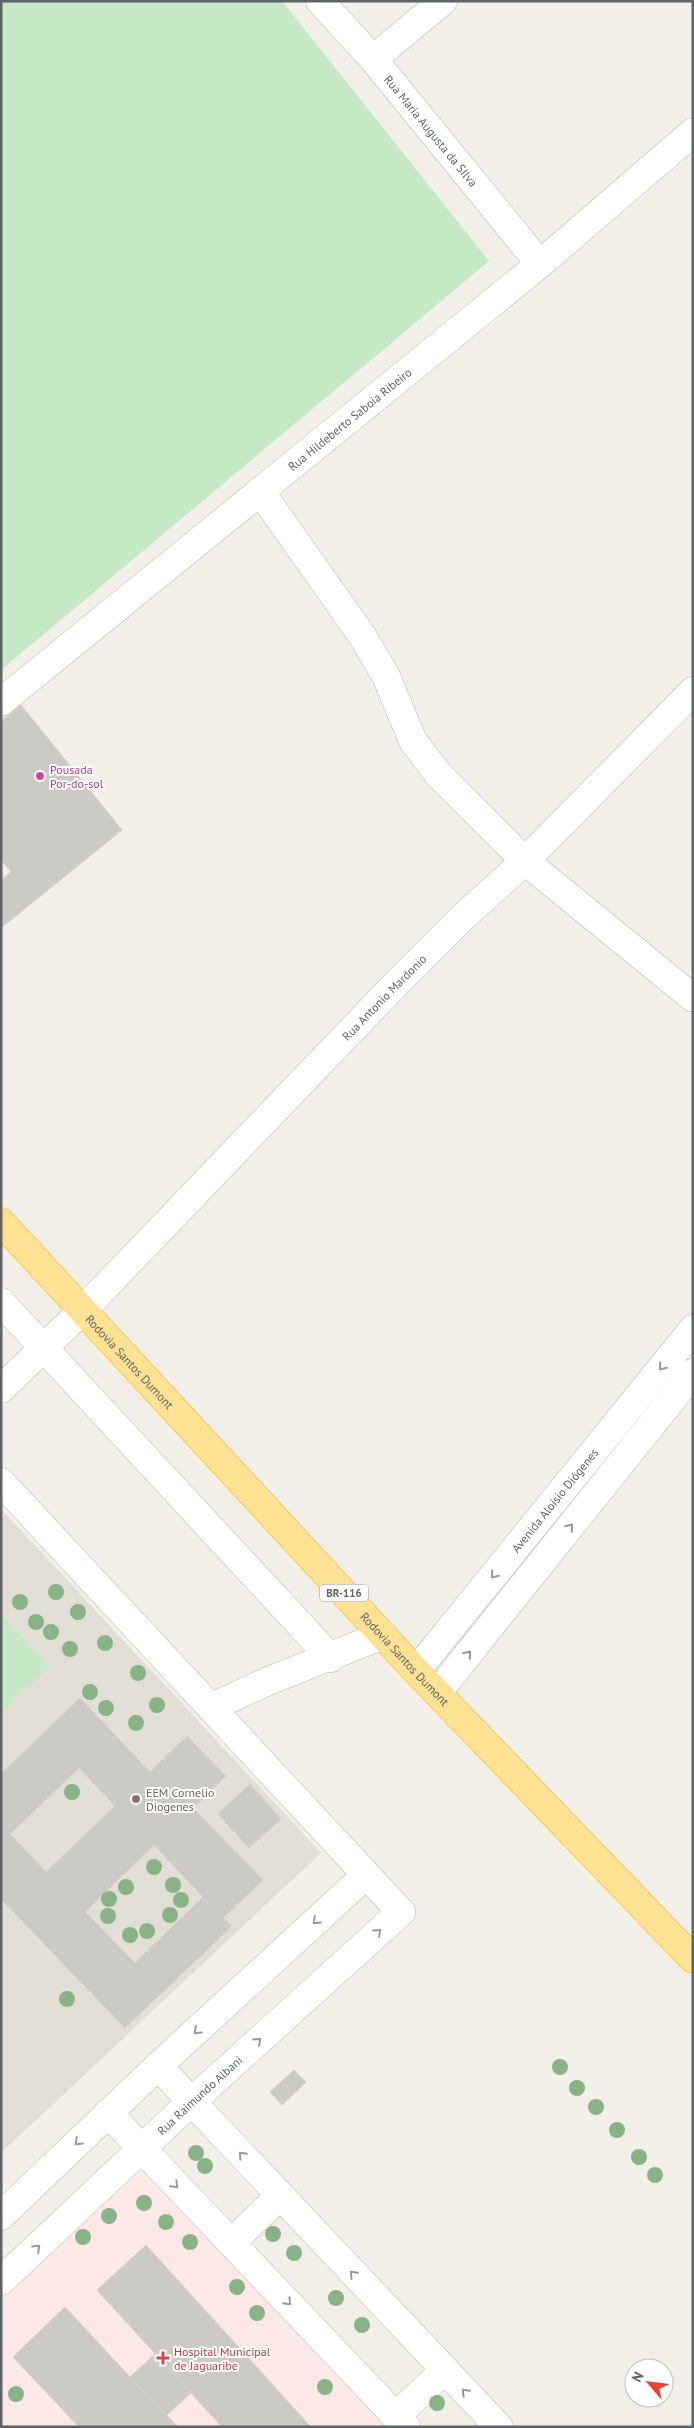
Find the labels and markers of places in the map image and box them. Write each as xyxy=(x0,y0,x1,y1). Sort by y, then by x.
place label: Pousada Por-do-sol xyxy=(50,762,104,791)
marker: Pousada Por-do-sol xyxy=(34,770,46,782)
place label: EEM Cornelio Diogenes xyxy=(146,1785,214,1814)
marker: EEM Cornelio Diogenes xyxy=(130,1793,142,1805)
place label: Hospital Municipal de Jaguaribe xyxy=(174,2344,271,2373)
marker: Hospital Municipal de Jaguaribe xyxy=(156,2351,170,2365)

